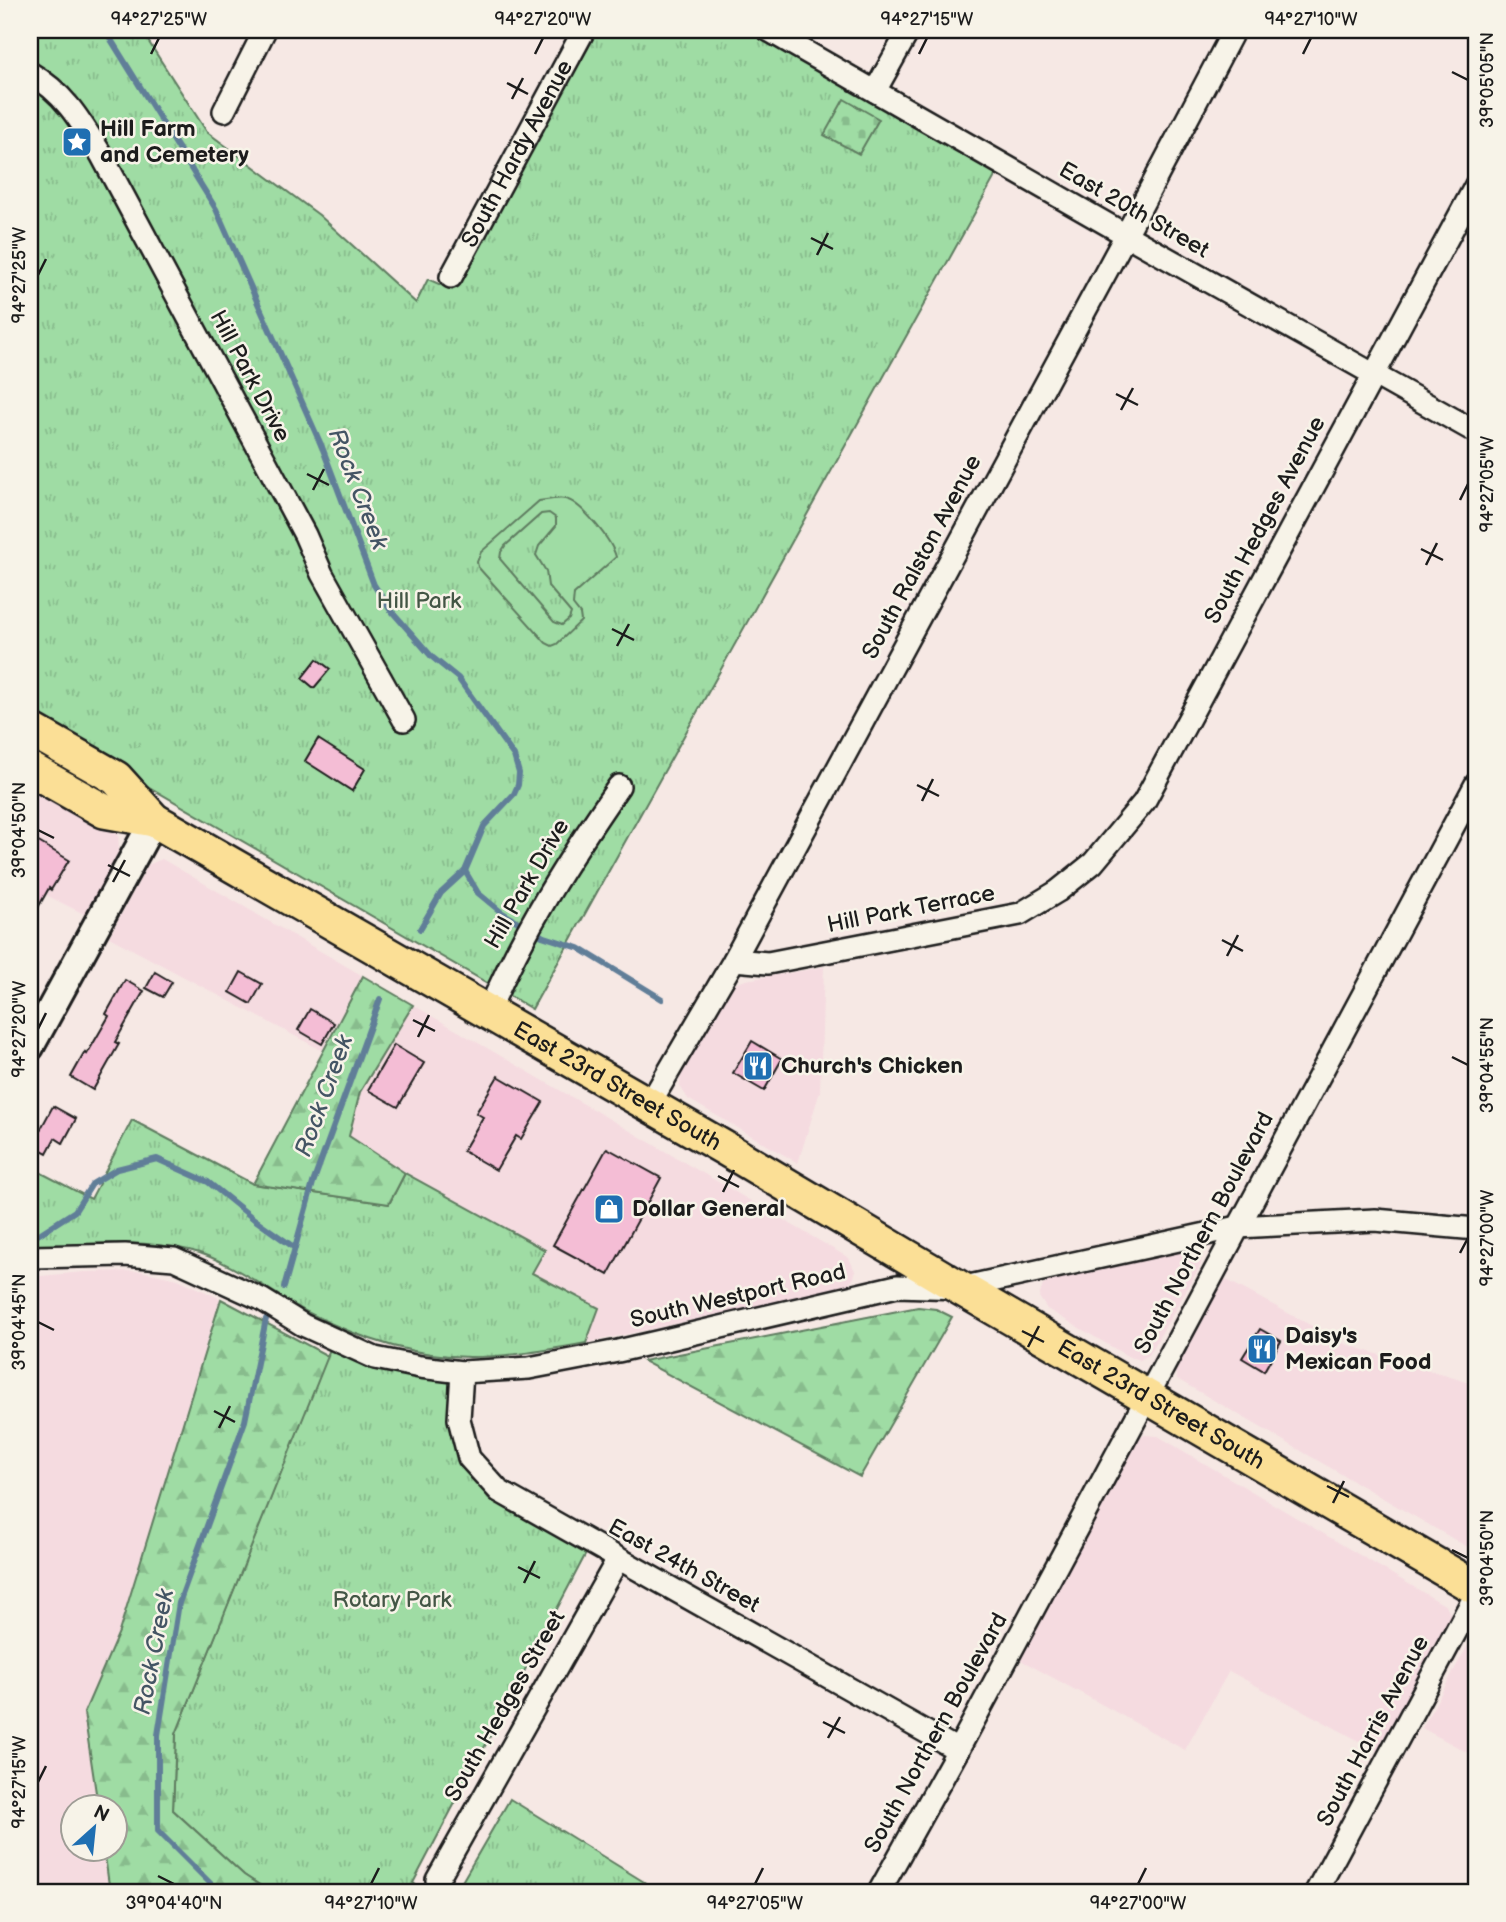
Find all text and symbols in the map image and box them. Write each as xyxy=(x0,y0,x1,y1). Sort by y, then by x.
text: 94°27'25"W xyxy=(111,9,208,30)
text: 94°27'20"W xyxy=(495,9,592,30)
text: 94°27'15"W xyxy=(881,9,974,30)
text: 94°27'10"W xyxy=(1264,9,1358,30)
text: 39°05'05"N xyxy=(1477,32,1498,128)
street label: South Hardy Avenue xyxy=(456,55,579,252)
place label: Hill Farm and Cemetery xyxy=(100,115,249,169)
place icon: Hill Farm and Cemetery xyxy=(60,125,94,159)
street label: East 20th Street xyxy=(1054,156,1214,264)
text: 94°27'25"W xyxy=(9,226,30,323)
street label: Hill Park Drive xyxy=(204,305,296,447)
street label: South Hedges Avenue xyxy=(1198,411,1332,629)
water label: Rock Creek xyxy=(322,424,395,555)
text: 94°27'05"W xyxy=(1477,435,1498,532)
street label: South Ralston Avenue xyxy=(856,450,988,664)
park label: Hill Park xyxy=(377,587,462,615)
text: 39°04'50"N xyxy=(9,782,30,878)
street label: Hill Park Drive xyxy=(479,814,575,954)
street label: Hill Park Terrace xyxy=(825,879,997,939)
text: 94°27'20"W xyxy=(9,980,30,1077)
street label: East 23rd Street South xyxy=(508,1016,726,1157)
text: 39°04'55"N xyxy=(1477,1017,1498,1113)
water label: Rock Creek xyxy=(289,1030,360,1161)
restaurant icon: Church's Chicken xyxy=(741,1049,775,1083)
place label: Church's Chicken xyxy=(781,1052,963,1080)
street label: South Northern Boulevard xyxy=(1128,1107,1280,1359)
text: 94°27'00"W xyxy=(1477,1189,1498,1286)
shop icon: Dollar General xyxy=(592,1192,626,1226)
place label: Dollar General xyxy=(632,1195,785,1223)
street label: South Westport Road xyxy=(628,1258,848,1334)
text: 39°04'45"N xyxy=(9,1274,30,1370)
place label: Daisy's Mexican Food xyxy=(1285,1322,1431,1376)
restaurant icon: Daisy's Mexican Food xyxy=(1245,1332,1279,1366)
street label: East 23rd Street South xyxy=(1052,1334,1270,1476)
text: 39°04'50"N xyxy=(1477,1510,1498,1606)
street label: East 24th Street xyxy=(603,1513,765,1619)
water label: Rock Creek xyxy=(128,1586,181,1717)
park label: Rotary Park xyxy=(332,1586,452,1614)
street label: South Hedges Street xyxy=(439,1605,571,1807)
street label: South Northern Boulevard xyxy=(858,1608,1014,1858)
street label: South Harris Avenue xyxy=(1311,1631,1435,1831)
text: 94°27'15"W xyxy=(9,1735,30,1828)
north arrow xyxy=(60,1792,130,1862)
text: N xyxy=(89,1801,113,1828)
text: 39°04'40"N xyxy=(125,1893,223,1914)
text: 94°27'10"W xyxy=(324,1893,418,1914)
text: 94°27'05"W xyxy=(707,1893,804,1914)
text: 94°27'00"W xyxy=(1090,1893,1187,1914)

